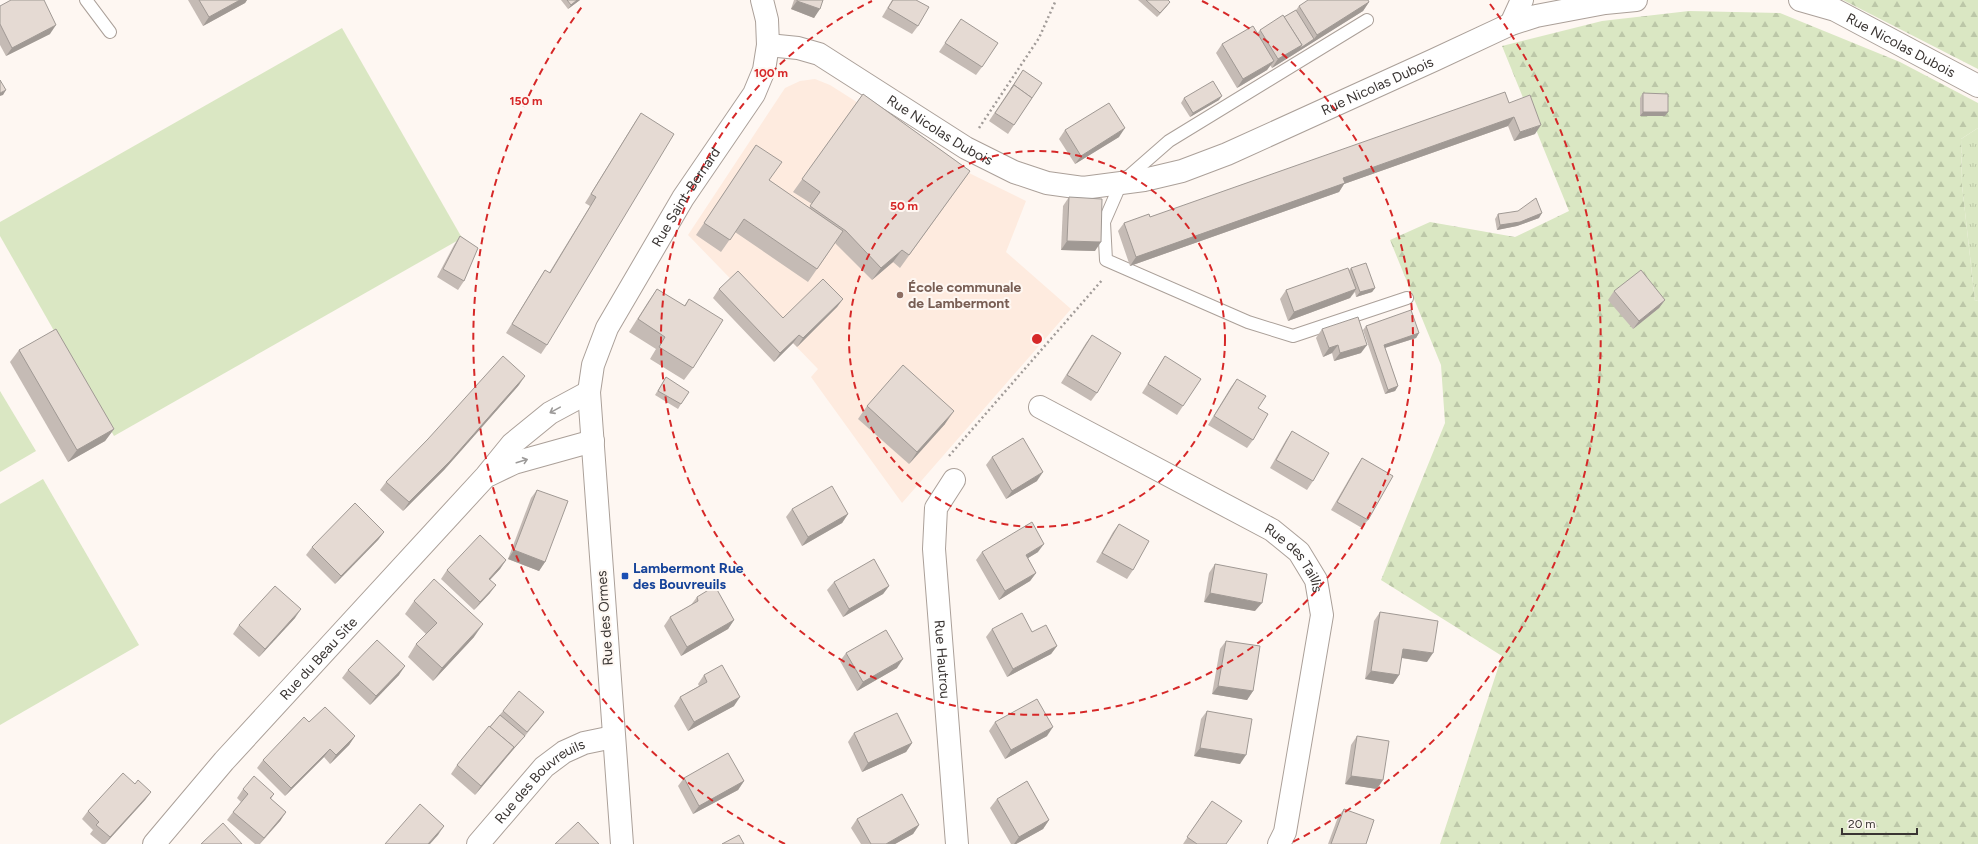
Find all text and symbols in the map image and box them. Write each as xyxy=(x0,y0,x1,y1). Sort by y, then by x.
street label: Rue Nicolas Dubois xyxy=(1843,9,1958,81)
street label: Rue Nicolas Dubois xyxy=(1319,53,1436,119)
text: 100 m xyxy=(754,66,788,80)
street label: Rue Nicolas Dubois xyxy=(884,91,996,169)
text: 150 m xyxy=(509,94,543,108)
street label: Rue Saint-Bernard xyxy=(648,144,724,250)
text: 50 m xyxy=(890,199,918,213)
place label: École communale de Lambermont xyxy=(908,279,1022,312)
marker: École communale de Lambermont xyxy=(895,290,905,300)
centre of rings xyxy=(1030,332,1044,346)
one-way arrow xyxy=(549,407,561,415)
one-way arrow xyxy=(516,457,529,464)
street label: Rue des Taillis xyxy=(1262,519,1326,593)
place label: Lambermont Rue des Bouvreuils xyxy=(633,560,744,593)
street label: Rue des Ormes xyxy=(593,570,617,666)
marker: Lambermont Rue des Bouvreuils xyxy=(620,571,630,581)
street label: Rue du Beau Site xyxy=(276,613,361,703)
street label: Rue Hautrou xyxy=(931,619,954,699)
street label: Rue des Bouvreuils xyxy=(491,735,587,827)
scale bar xyxy=(1842,810,1917,836)
text: 20 m xyxy=(1848,817,1876,831)

